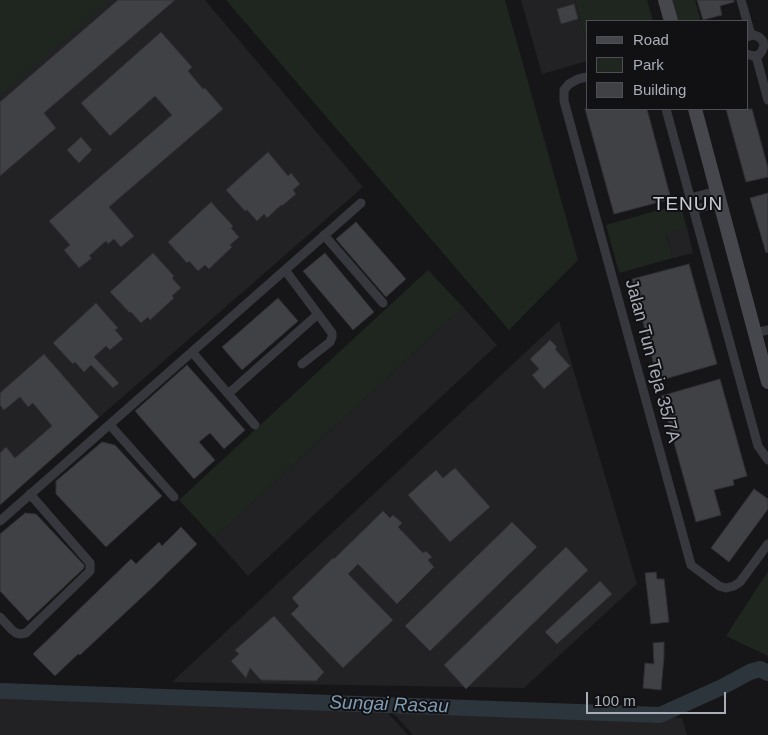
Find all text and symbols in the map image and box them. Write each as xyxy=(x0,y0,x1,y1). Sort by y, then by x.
legend xyxy=(586,20,748,110)
text: Road xyxy=(633,31,669,48)
text: Park xyxy=(633,56,664,73)
text: Building xyxy=(633,81,686,98)
district label: TENUN xyxy=(652,194,724,216)
street label: Jalan Tun Teja 35/7A xyxy=(620,277,684,445)
scale bar xyxy=(588,682,728,714)
water label: Sungai Rasau xyxy=(329,692,449,718)
text: 100 m xyxy=(594,692,636,709)

